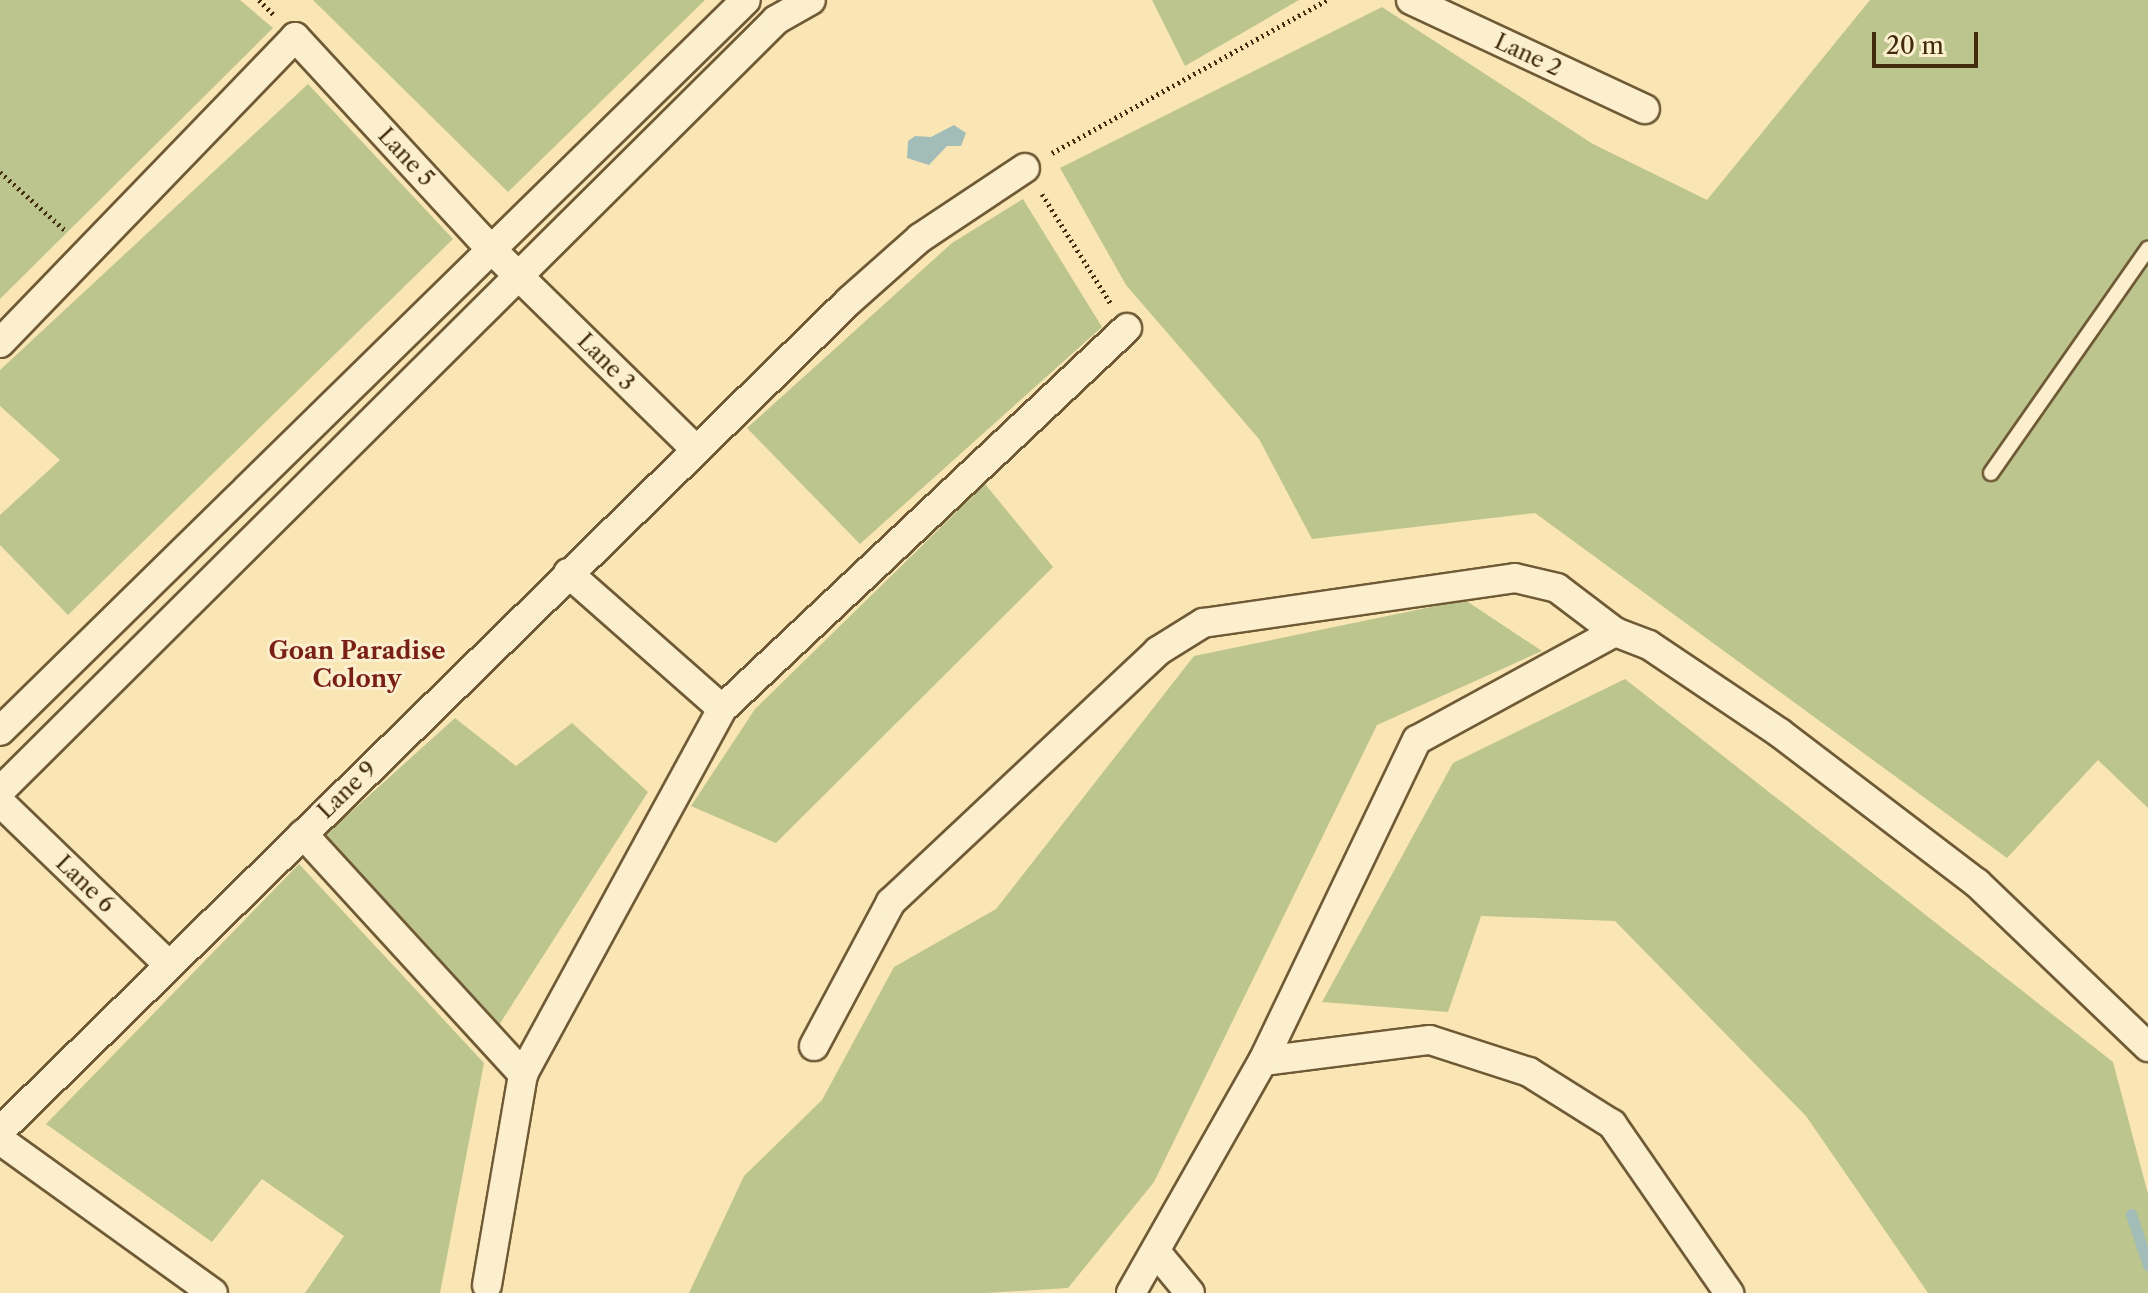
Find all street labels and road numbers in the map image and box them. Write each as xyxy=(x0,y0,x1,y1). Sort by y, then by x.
street label: Lane 2 xyxy=(1490,28,1566,82)
street label: Lane 5 xyxy=(373,122,439,192)
street label: Lane 3 xyxy=(572,328,640,396)
street label: Lane 9 xyxy=(312,756,382,824)
street label: Lane 6 xyxy=(50,850,120,918)

